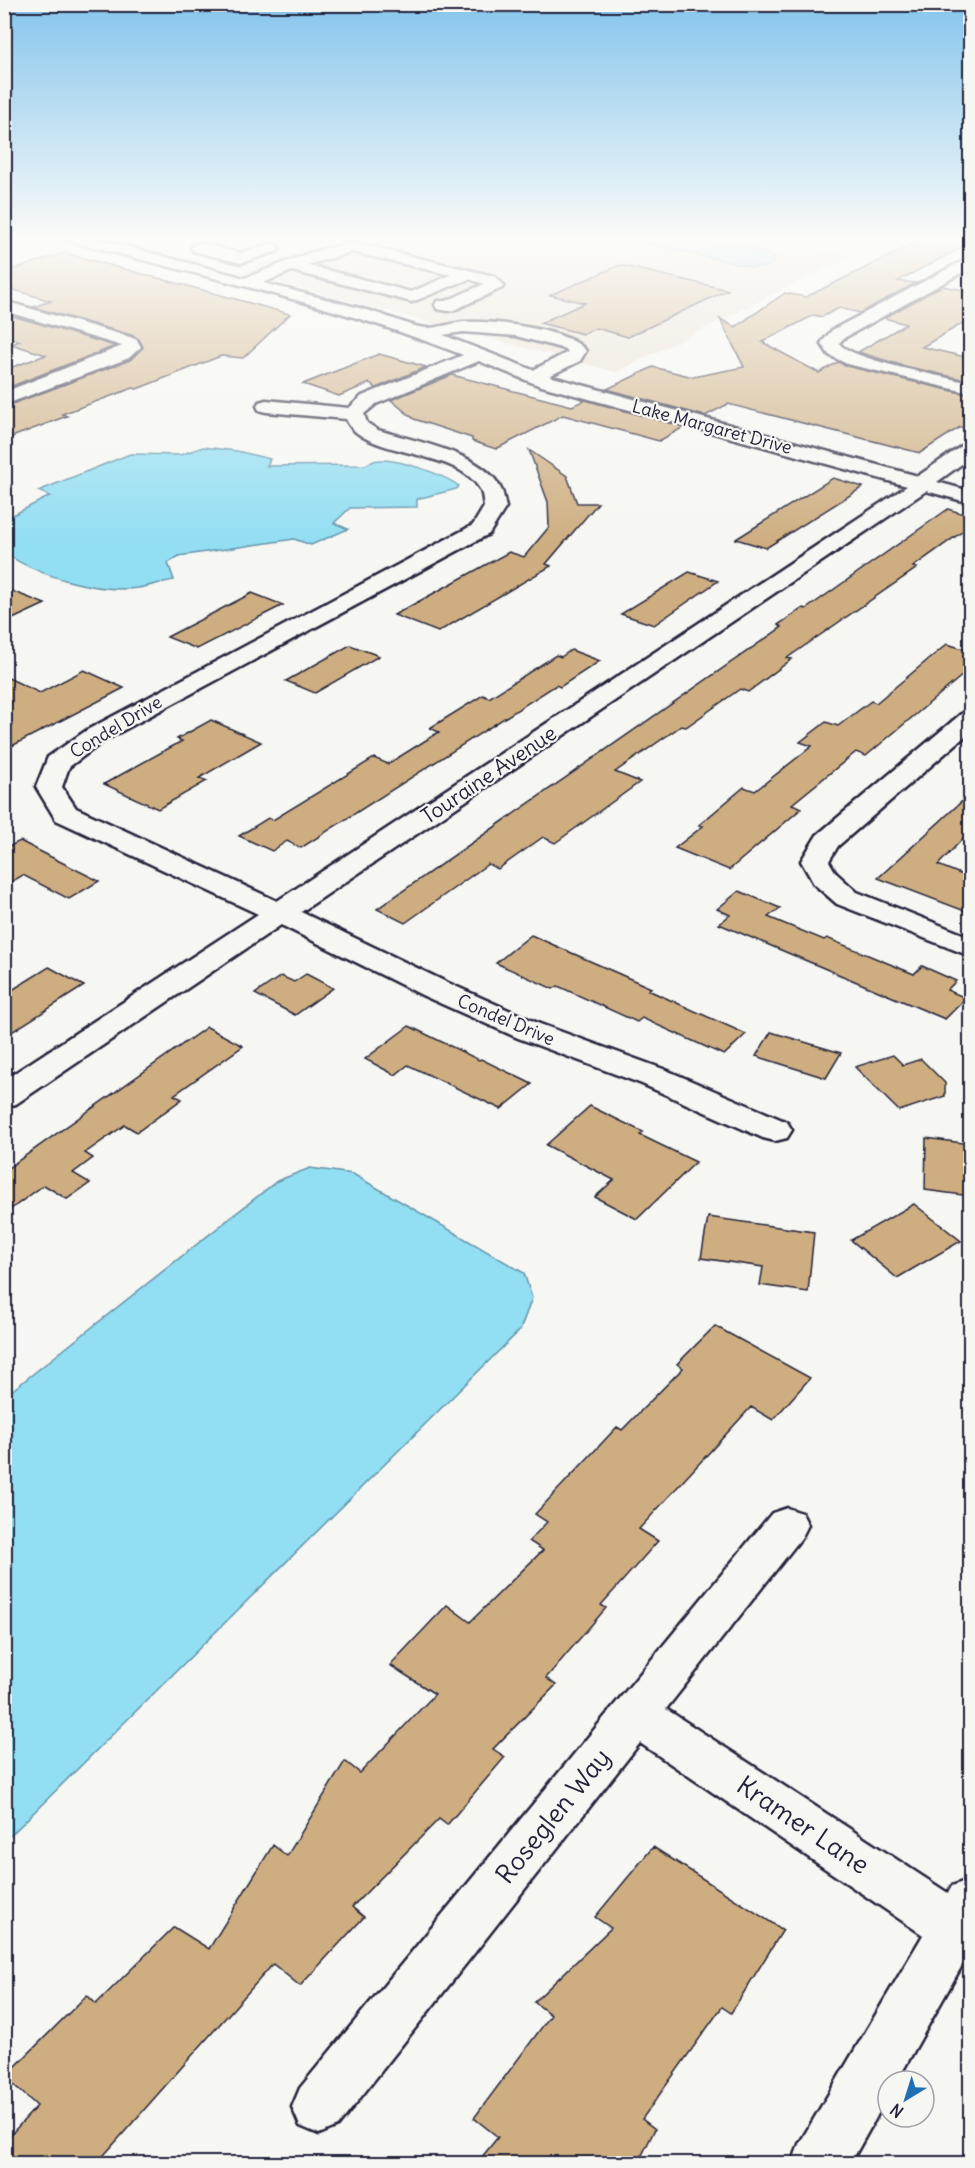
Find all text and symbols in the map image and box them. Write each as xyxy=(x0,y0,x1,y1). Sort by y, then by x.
street label: Lake Margaret Drive xyxy=(630,394,795,459)
street label: Condel Drive xyxy=(66,690,166,763)
street label: Touraine Avenue xyxy=(416,719,562,830)
street label: Condel Drive xyxy=(454,989,558,1050)
street label: Roseglen Way xyxy=(488,1741,617,1890)
street label: Kramer Lane xyxy=(731,1768,876,1881)
north arrow xyxy=(876,2069,936,2129)
text: N xyxy=(886,2100,907,2122)

